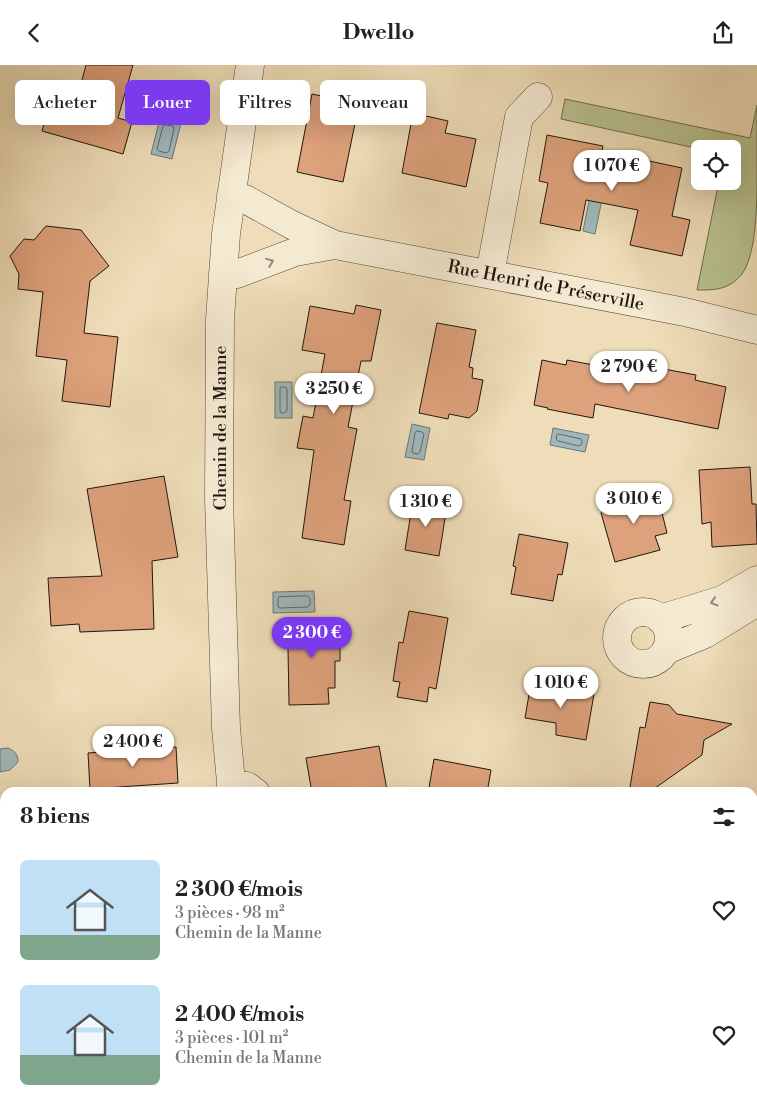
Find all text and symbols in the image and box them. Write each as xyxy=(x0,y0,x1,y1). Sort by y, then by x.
icon: back xyxy=(20,19,48,47)
text: Dwello xyxy=(343,19,414,46)
icon: share xyxy=(709,19,737,47)
chip: Acheter xyxy=(15,80,115,125)
chip: Louer xyxy=(125,80,210,125)
chip: Filtres xyxy=(220,80,310,125)
chip: Nouveau xyxy=(320,80,426,125)
map controls xyxy=(691,140,741,190)
button: locate xyxy=(691,140,741,190)
pin: 1 070 € xyxy=(566,149,658,192)
text: 1 070 € xyxy=(584,156,640,176)
street label: Rue Henri de Préserville xyxy=(446,255,646,316)
one-way arrow xyxy=(265,258,274,268)
street label: Chemin de la Manne xyxy=(209,345,232,511)
pin: 2 790 € xyxy=(583,351,675,393)
text: 2 790 € xyxy=(601,357,657,377)
pin: 3 250 € xyxy=(288,373,380,415)
text: 3 250 € xyxy=(306,379,362,399)
pin: 3 010 € xyxy=(588,483,680,525)
pin: 1 310 € xyxy=(380,485,472,528)
text: 3 010 € xyxy=(606,489,662,509)
text: 1 310 € xyxy=(400,492,452,512)
one-way arrow xyxy=(710,597,719,607)
pin: 2 300 € xyxy=(266,617,358,659)
text: 2 300 € xyxy=(283,623,341,643)
pin: 1 010 € xyxy=(515,667,607,709)
text: 1 010 € xyxy=(534,673,588,693)
pin: 2 400 € xyxy=(87,725,179,768)
text: 2 400 € xyxy=(103,732,163,752)
icon: filters xyxy=(710,803,738,831)
text: 8 biens xyxy=(20,804,90,830)
text: 2 300 €/mois xyxy=(175,877,303,903)
icon: home xyxy=(60,880,120,940)
icon: heart xyxy=(710,896,738,924)
text: 3 pièces · 98 m² xyxy=(175,903,285,923)
text: Chemin de la Manne xyxy=(175,923,322,943)
text: 2 400 €/mois xyxy=(175,1002,304,1028)
icon: home xyxy=(60,1005,120,1065)
icon: heart xyxy=(710,1021,738,1049)
text: 3 pièces · 101 m² xyxy=(175,1028,288,1048)
text: Chemin de la Manne xyxy=(175,1048,322,1068)

